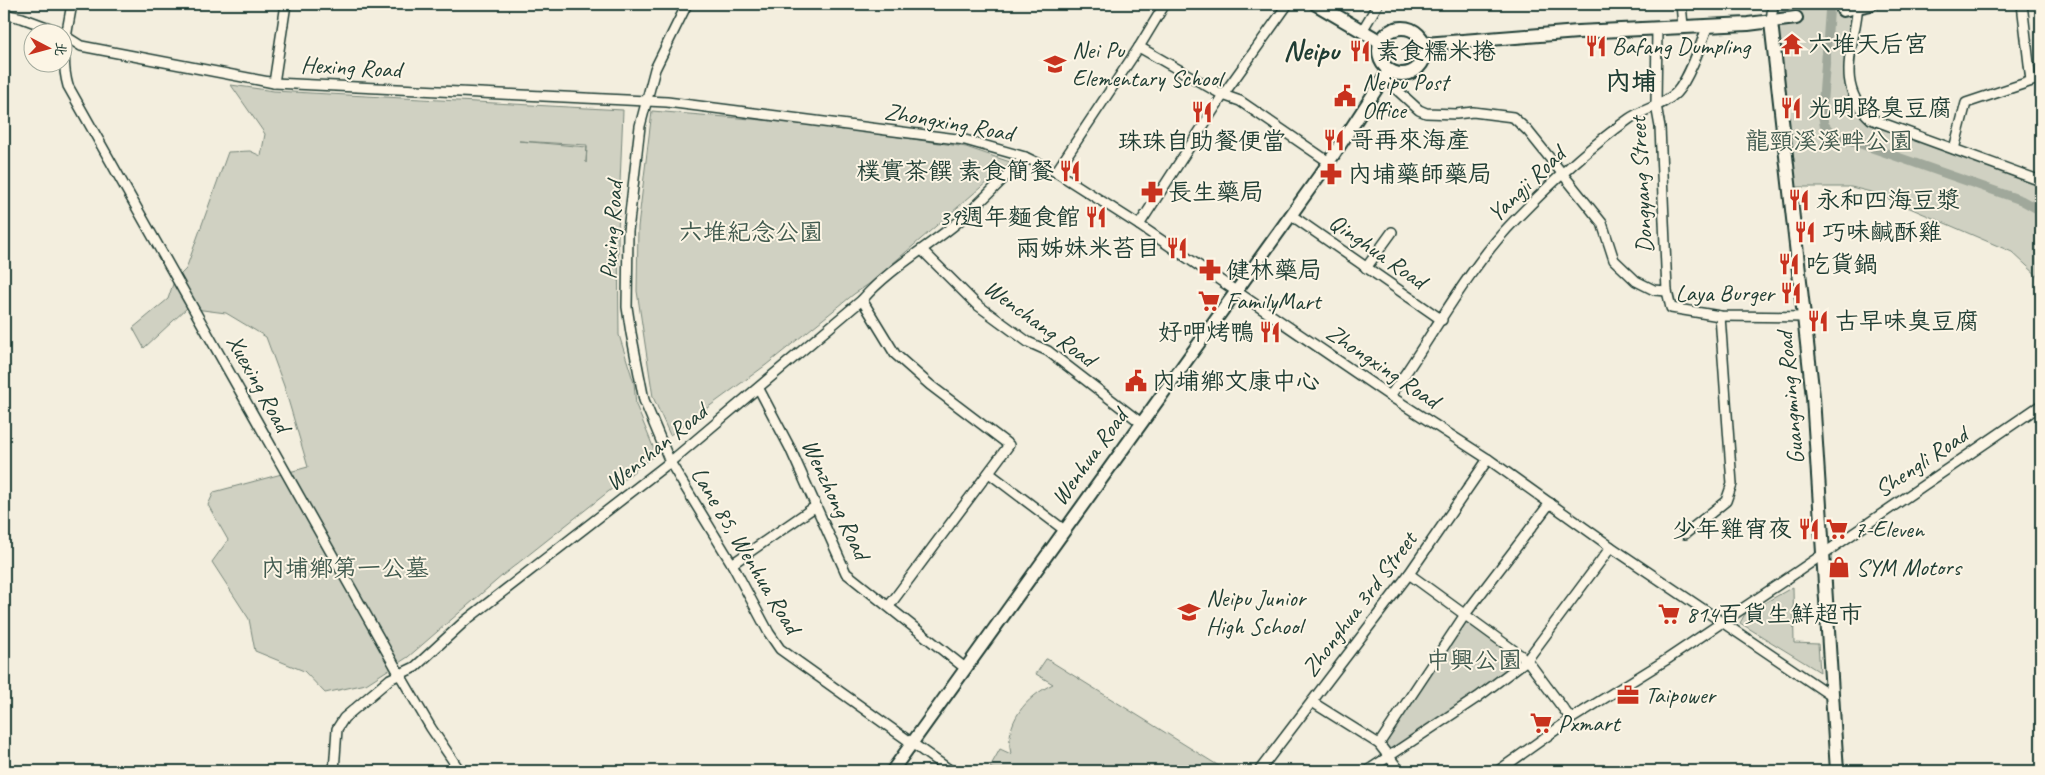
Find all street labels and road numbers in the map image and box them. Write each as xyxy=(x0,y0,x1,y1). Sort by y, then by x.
street label: Hexing Road xyxy=(300,49,405,85)
street label: Zhongxing Road xyxy=(882,96,1019,149)
street label: Dongyang Street xyxy=(1622,114,1660,254)
street label: Yangji Road xyxy=(1481,137,1574,228)
street label: Puxing Road xyxy=(593,176,630,280)
street label: Qinghua Road xyxy=(1324,207,1435,297)
street label: Wenchang Road xyxy=(978,272,1105,376)
street label: Zhongxing Road xyxy=(1321,317,1448,417)
street label: Guangming Road xyxy=(1769,327,1811,465)
street label: Xuexing Road xyxy=(220,329,300,440)
street label: Wenshan Road xyxy=(599,395,716,497)
street label: Wenhua Road xyxy=(1044,400,1136,511)
street label: Shengli Road xyxy=(1869,418,1976,504)
street label: Wenzhong Road xyxy=(795,434,878,567)
street label: Lane 85, Wenhua Road xyxy=(684,461,809,642)
street label: Zhonghua 3rd Street xyxy=(1295,524,1424,682)

